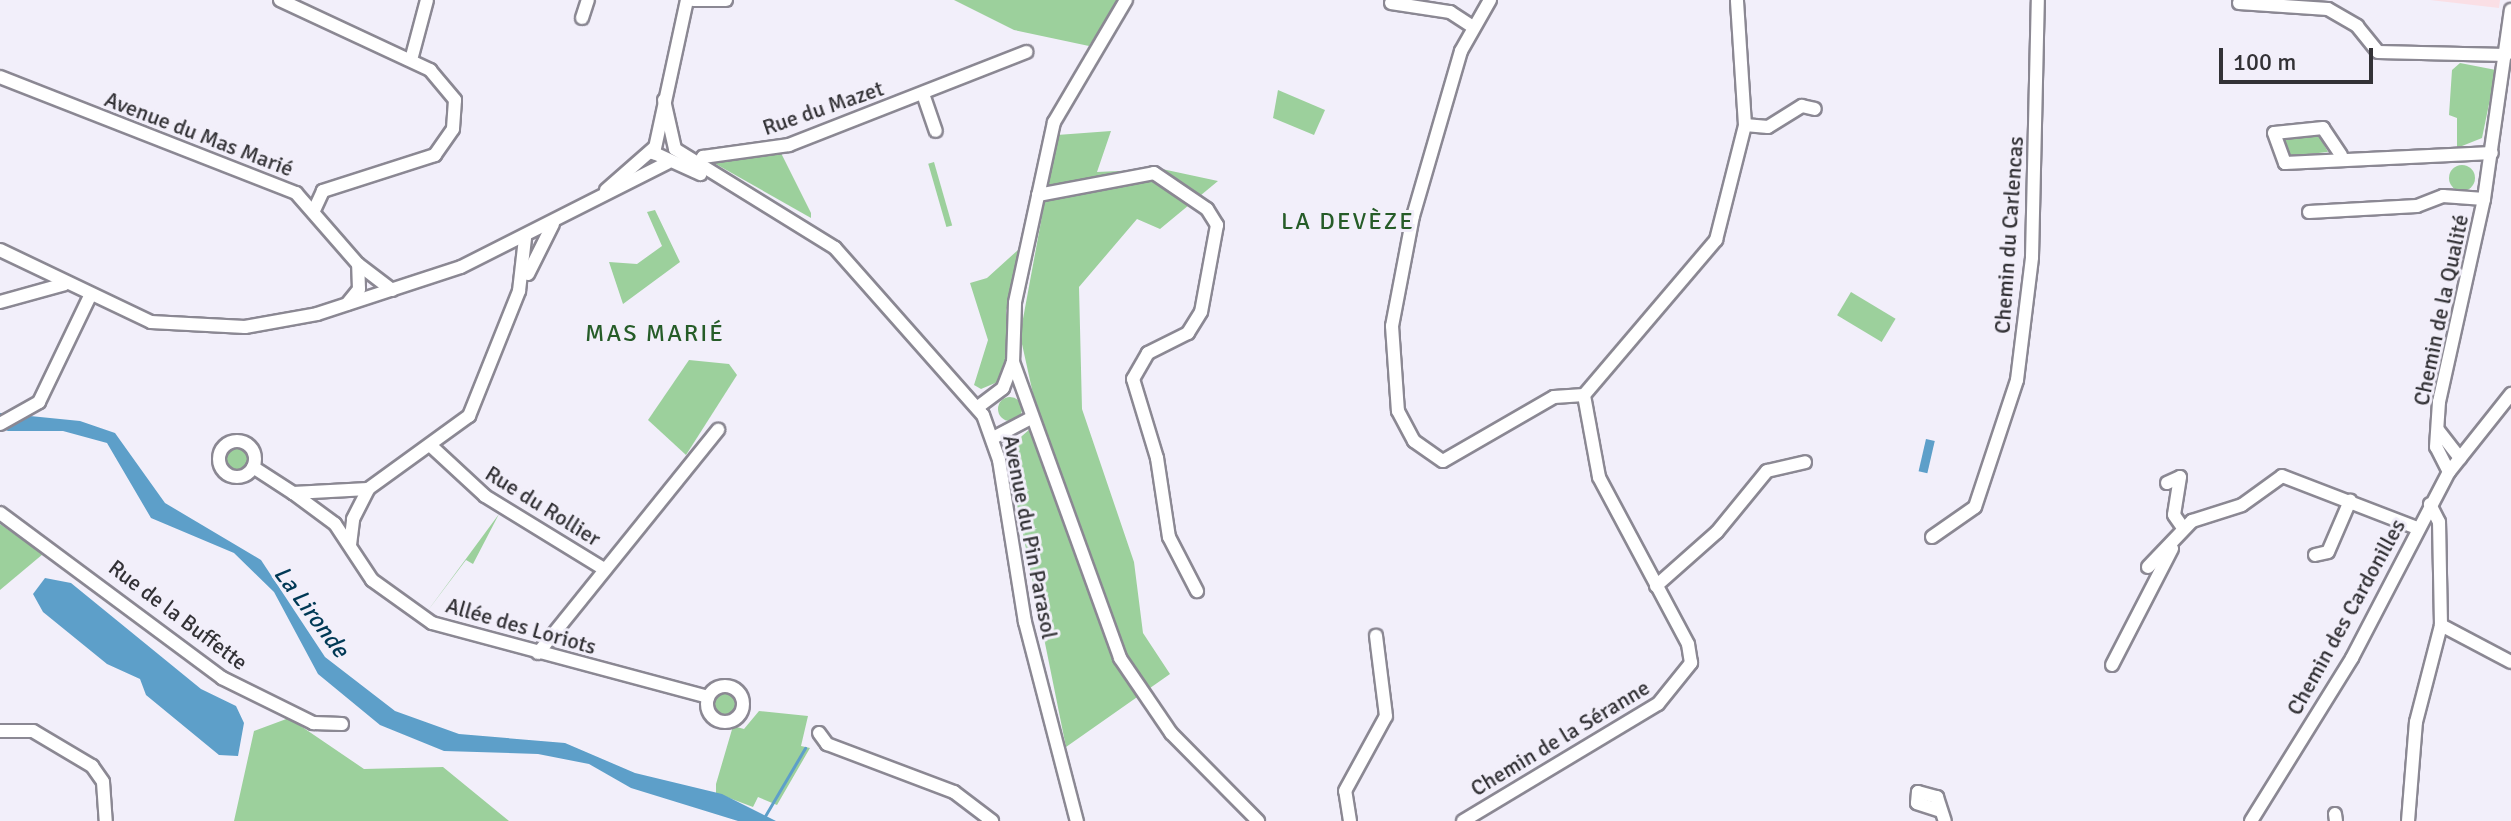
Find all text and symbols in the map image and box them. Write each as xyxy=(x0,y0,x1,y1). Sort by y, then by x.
scale bar xyxy=(2223,32,2377,82)
text: 100 m xyxy=(2233,47,2296,77)
street label: Rue du Mazet xyxy=(759,75,887,141)
street label: Avenue du Mas Marié xyxy=(101,86,297,182)
street label: Chemin du Carlencas xyxy=(1989,135,2029,335)
district label: LA DEVÈZE xyxy=(1281,208,1415,236)
street label: Chemin de la Qualité xyxy=(2408,212,2474,408)
district label: MAS MARIÉ xyxy=(585,320,725,348)
street label: Avenue du Pin Parasol xyxy=(997,433,1063,641)
street label: Rue du Rollier xyxy=(480,460,606,552)
street label: Chemin des Cardonilles xyxy=(2281,514,2411,720)
street label: Rue de la Buffette xyxy=(103,554,253,676)
water label: La Lironde xyxy=(267,561,355,663)
street label: Allée des Loriots xyxy=(443,592,599,660)
street label: Chemin de la Séranne xyxy=(1466,674,1654,802)

